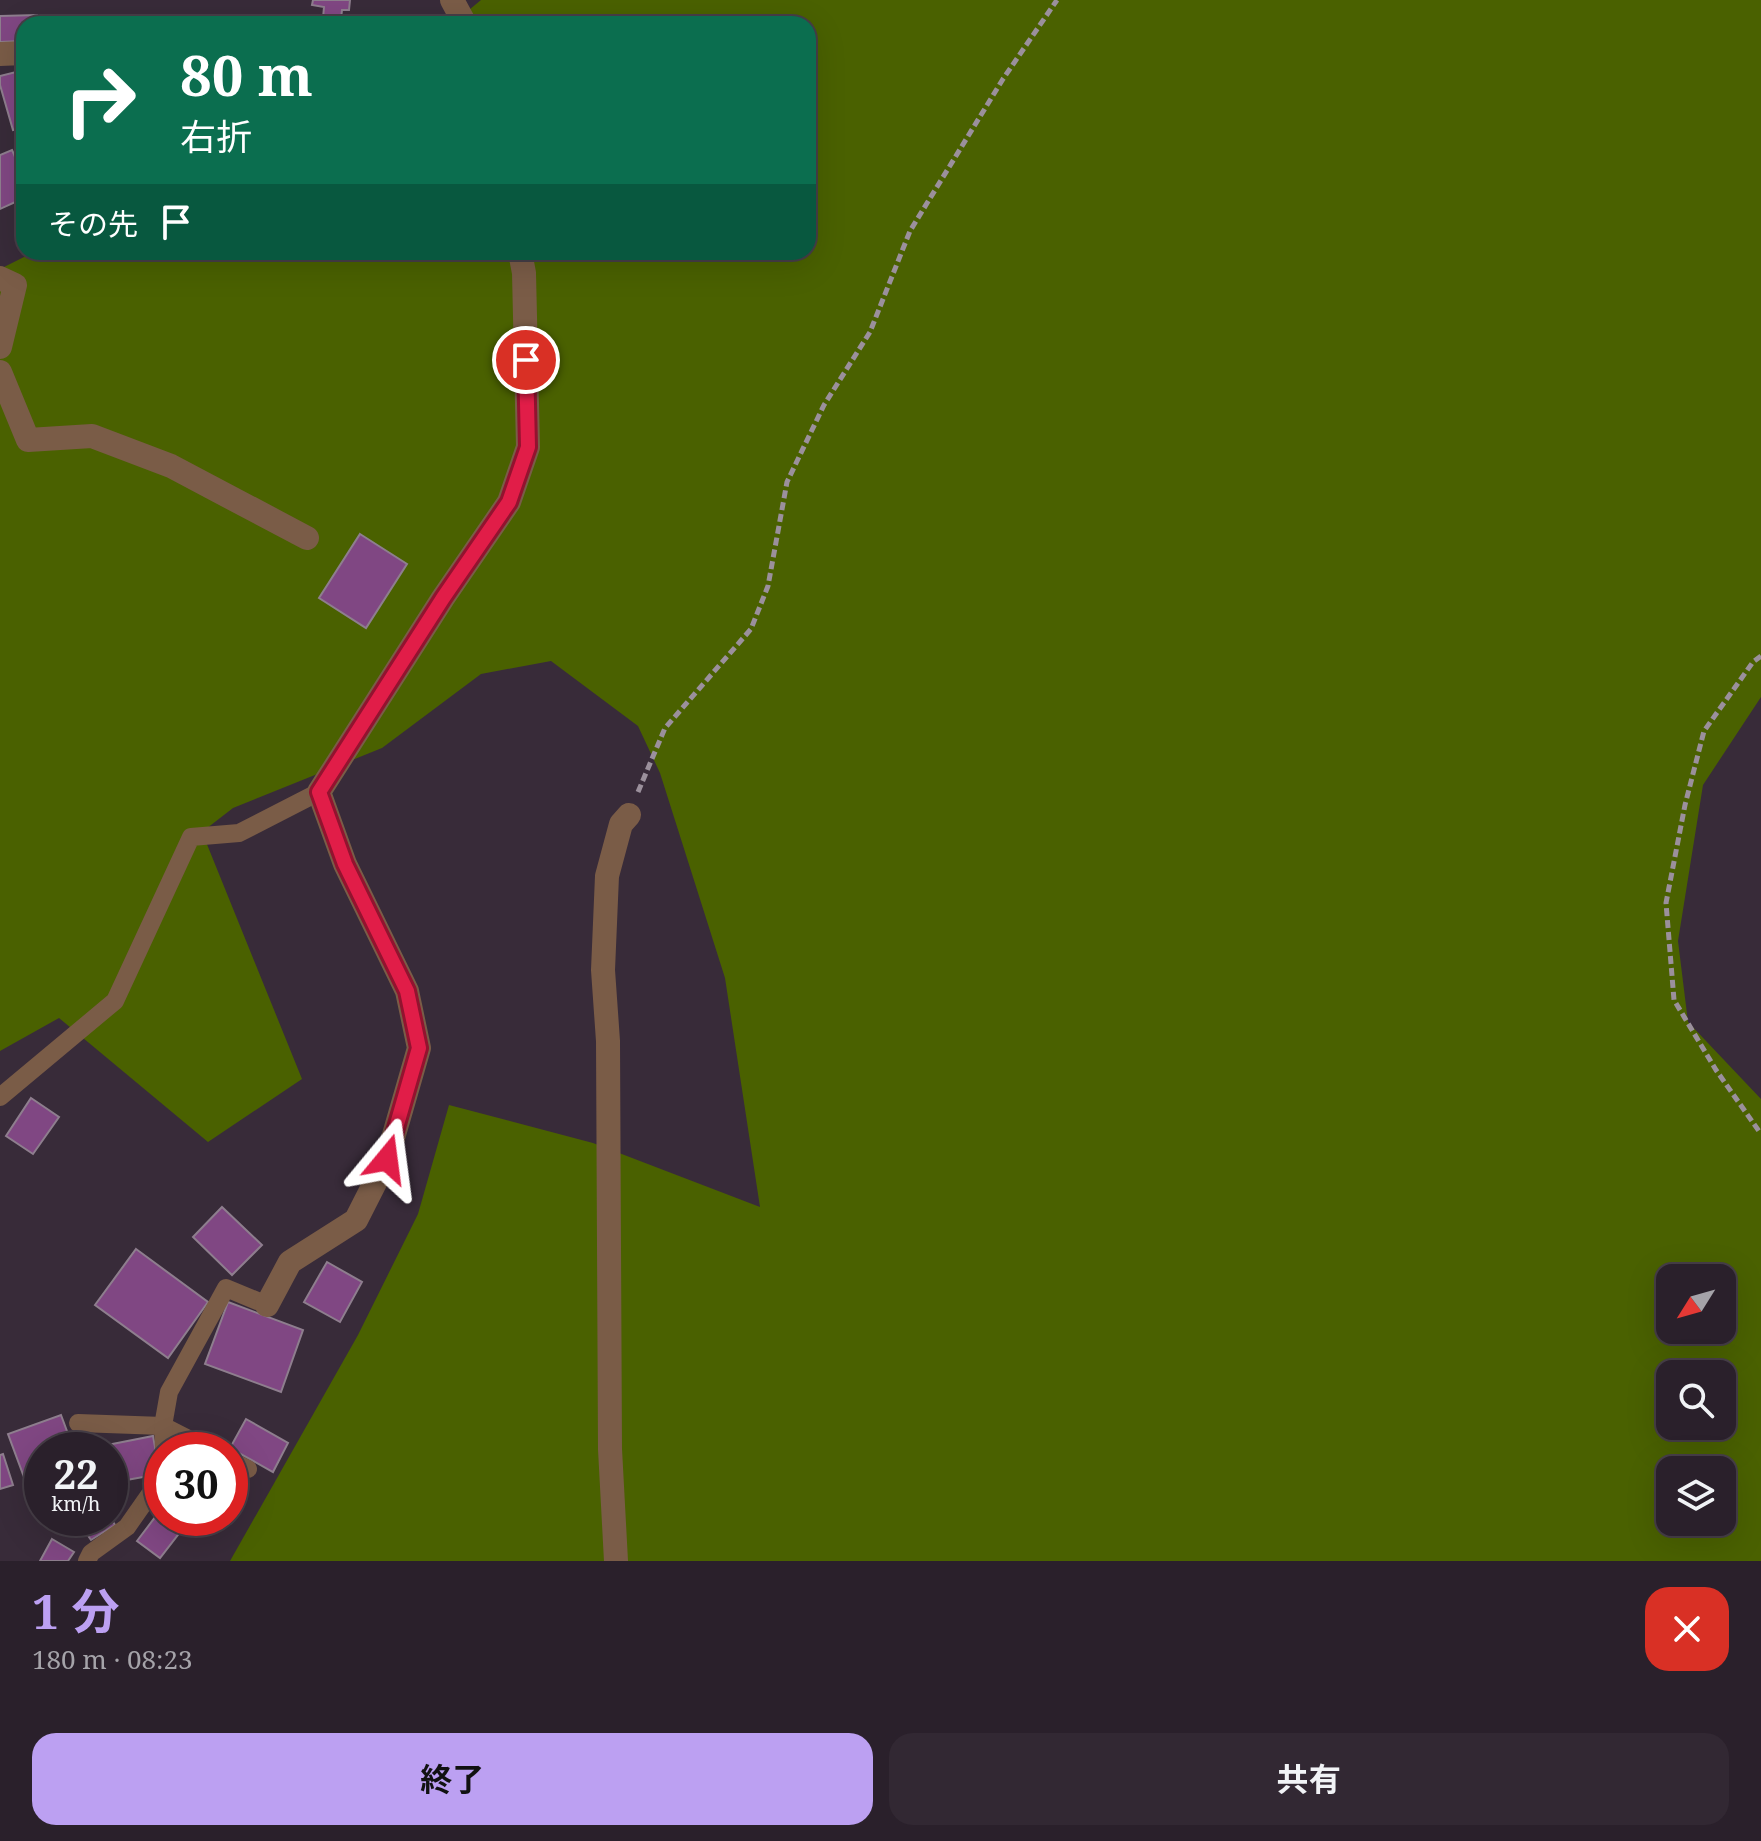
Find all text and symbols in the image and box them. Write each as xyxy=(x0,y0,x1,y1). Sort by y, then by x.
text: 80 m xyxy=(180,36,313,112)
icon: right xyxy=(48,48,152,152)
text: 右折 xyxy=(180,112,252,161)
icon: arrive xyxy=(154,200,198,244)
text: その先 xyxy=(48,203,138,244)
pin xyxy=(492,326,560,394)
icon: arrive xyxy=(504,338,548,382)
position arrow xyxy=(345,1117,429,1201)
north arrow xyxy=(1656,1264,1736,1344)
map controls xyxy=(1656,1264,1736,1536)
button: search xyxy=(1656,1360,1736,1440)
speed limit sign: 30 xyxy=(144,1432,248,1536)
text: 22 xyxy=(53,1446,99,1501)
button: layers xyxy=(1656,1456,1736,1536)
text: km/h xyxy=(51,1490,101,1517)
text: 1 分 xyxy=(32,1578,120,1643)
button: close xyxy=(1645,1587,1729,1671)
text: 180 m · 08:23 xyxy=(32,1641,193,1677)
button: 終了 xyxy=(32,1733,873,1825)
button: 共有 xyxy=(889,1733,1729,1825)

